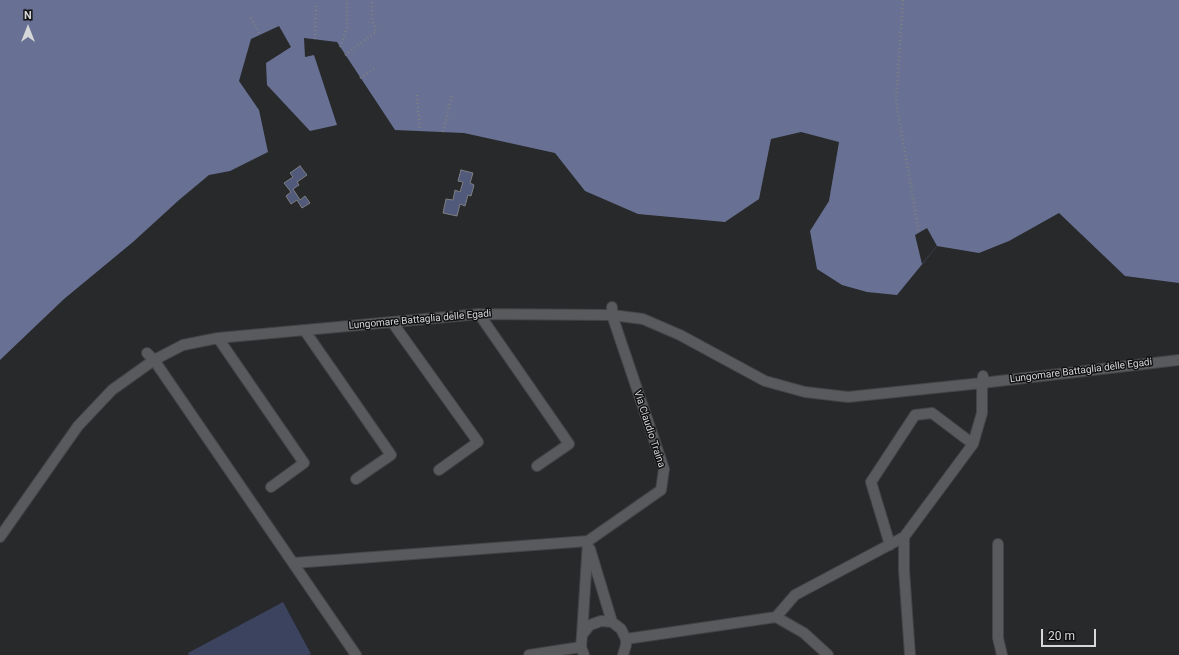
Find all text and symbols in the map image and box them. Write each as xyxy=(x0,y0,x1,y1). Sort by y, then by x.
north arrow xyxy=(8,8,48,48)
text: N xyxy=(24,9,32,22)
street label: Lungomare Battaglia delle Egadi xyxy=(348,308,492,332)
street label: Lungomare Battaglia delle Egadi xyxy=(1009,356,1153,386)
street label: Via Claudio Traina xyxy=(631,389,667,469)
scale bar xyxy=(1043,621,1098,647)
text: 20 m xyxy=(1048,629,1075,643)

